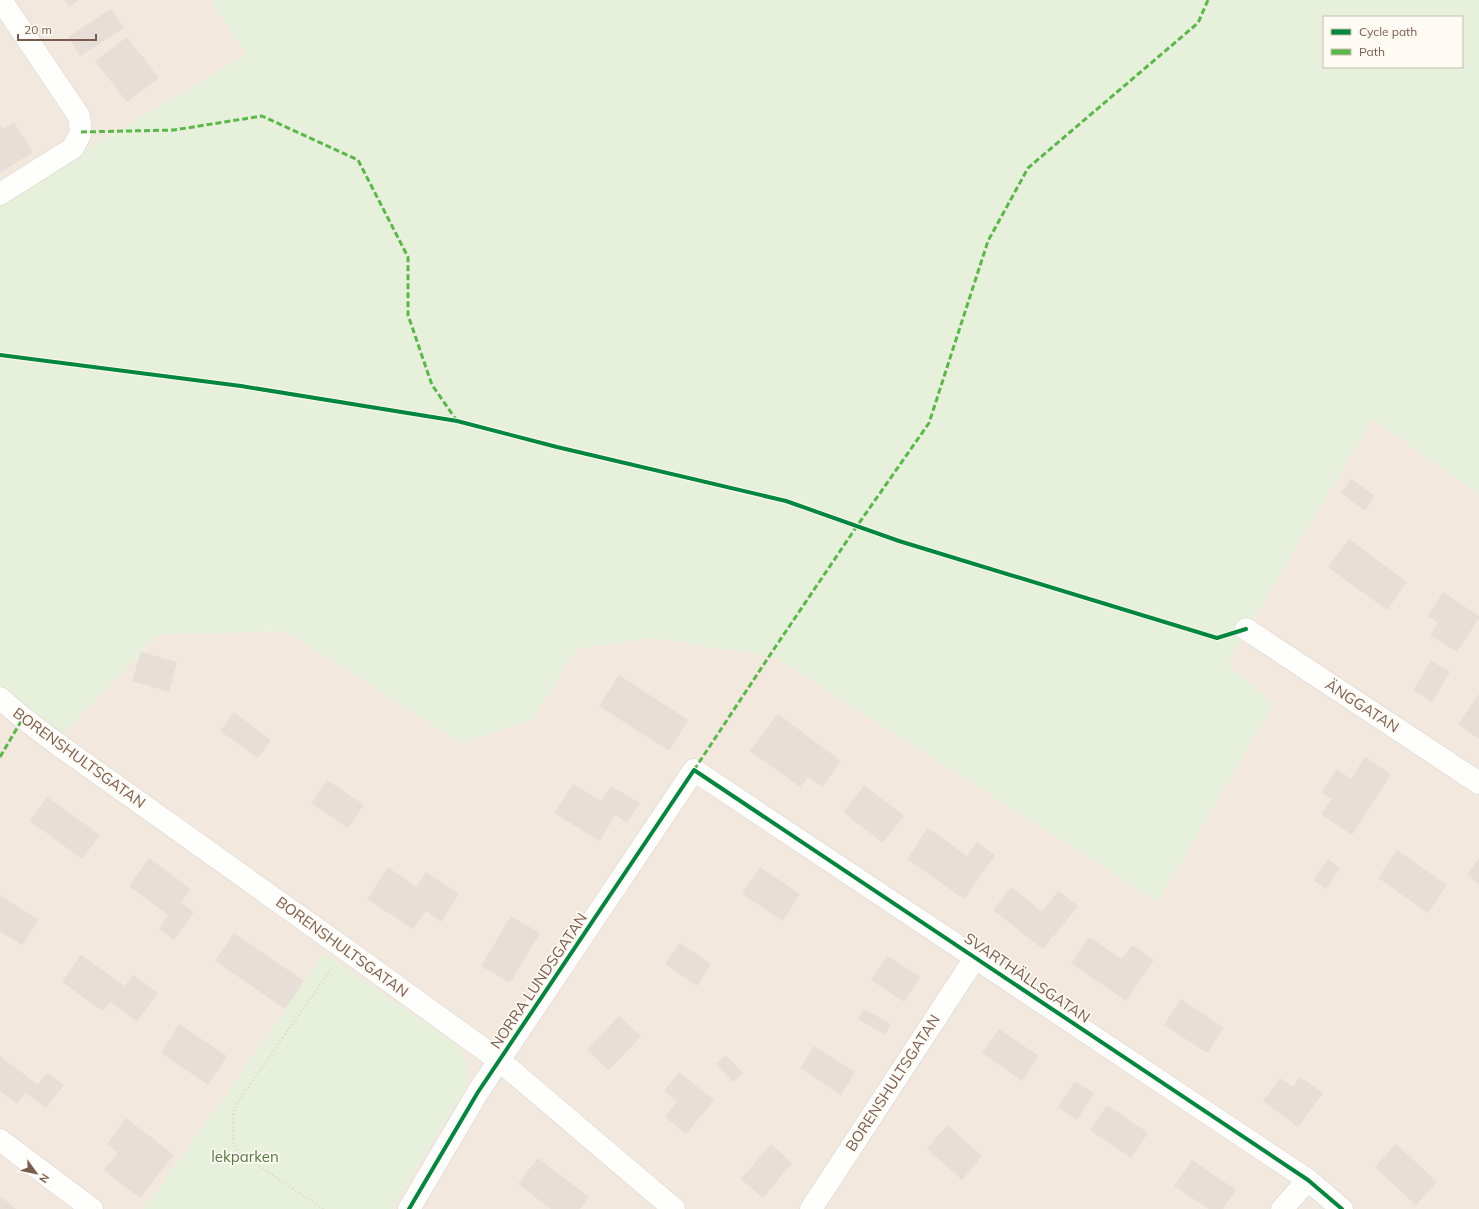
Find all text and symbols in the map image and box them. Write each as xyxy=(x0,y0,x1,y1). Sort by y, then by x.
scale bar xyxy=(18,16,96,42)
legend xyxy=(1323,16,1463,68)
text: 20 m xyxy=(24,22,52,37)
text: Cycle path xyxy=(1359,24,1417,39)
text: Path xyxy=(1359,44,1385,59)
street label: ÄNGGATAN xyxy=(1322,675,1403,736)
street label: BORENSHULTSGATAN xyxy=(9,703,149,812)
street label: BORENSHULTSGATAN xyxy=(272,892,412,1001)
street label: NORRA LUNDSGATAN xyxy=(486,909,591,1052)
street label: SVARTHÄLLSGATAN xyxy=(961,928,1094,1027)
street label: BORENSHULTSGATAN xyxy=(841,1011,944,1155)
park label: lekparken xyxy=(211,1147,279,1166)
north arrow xyxy=(16,1153,56,1193)
text: N xyxy=(36,1171,53,1186)

